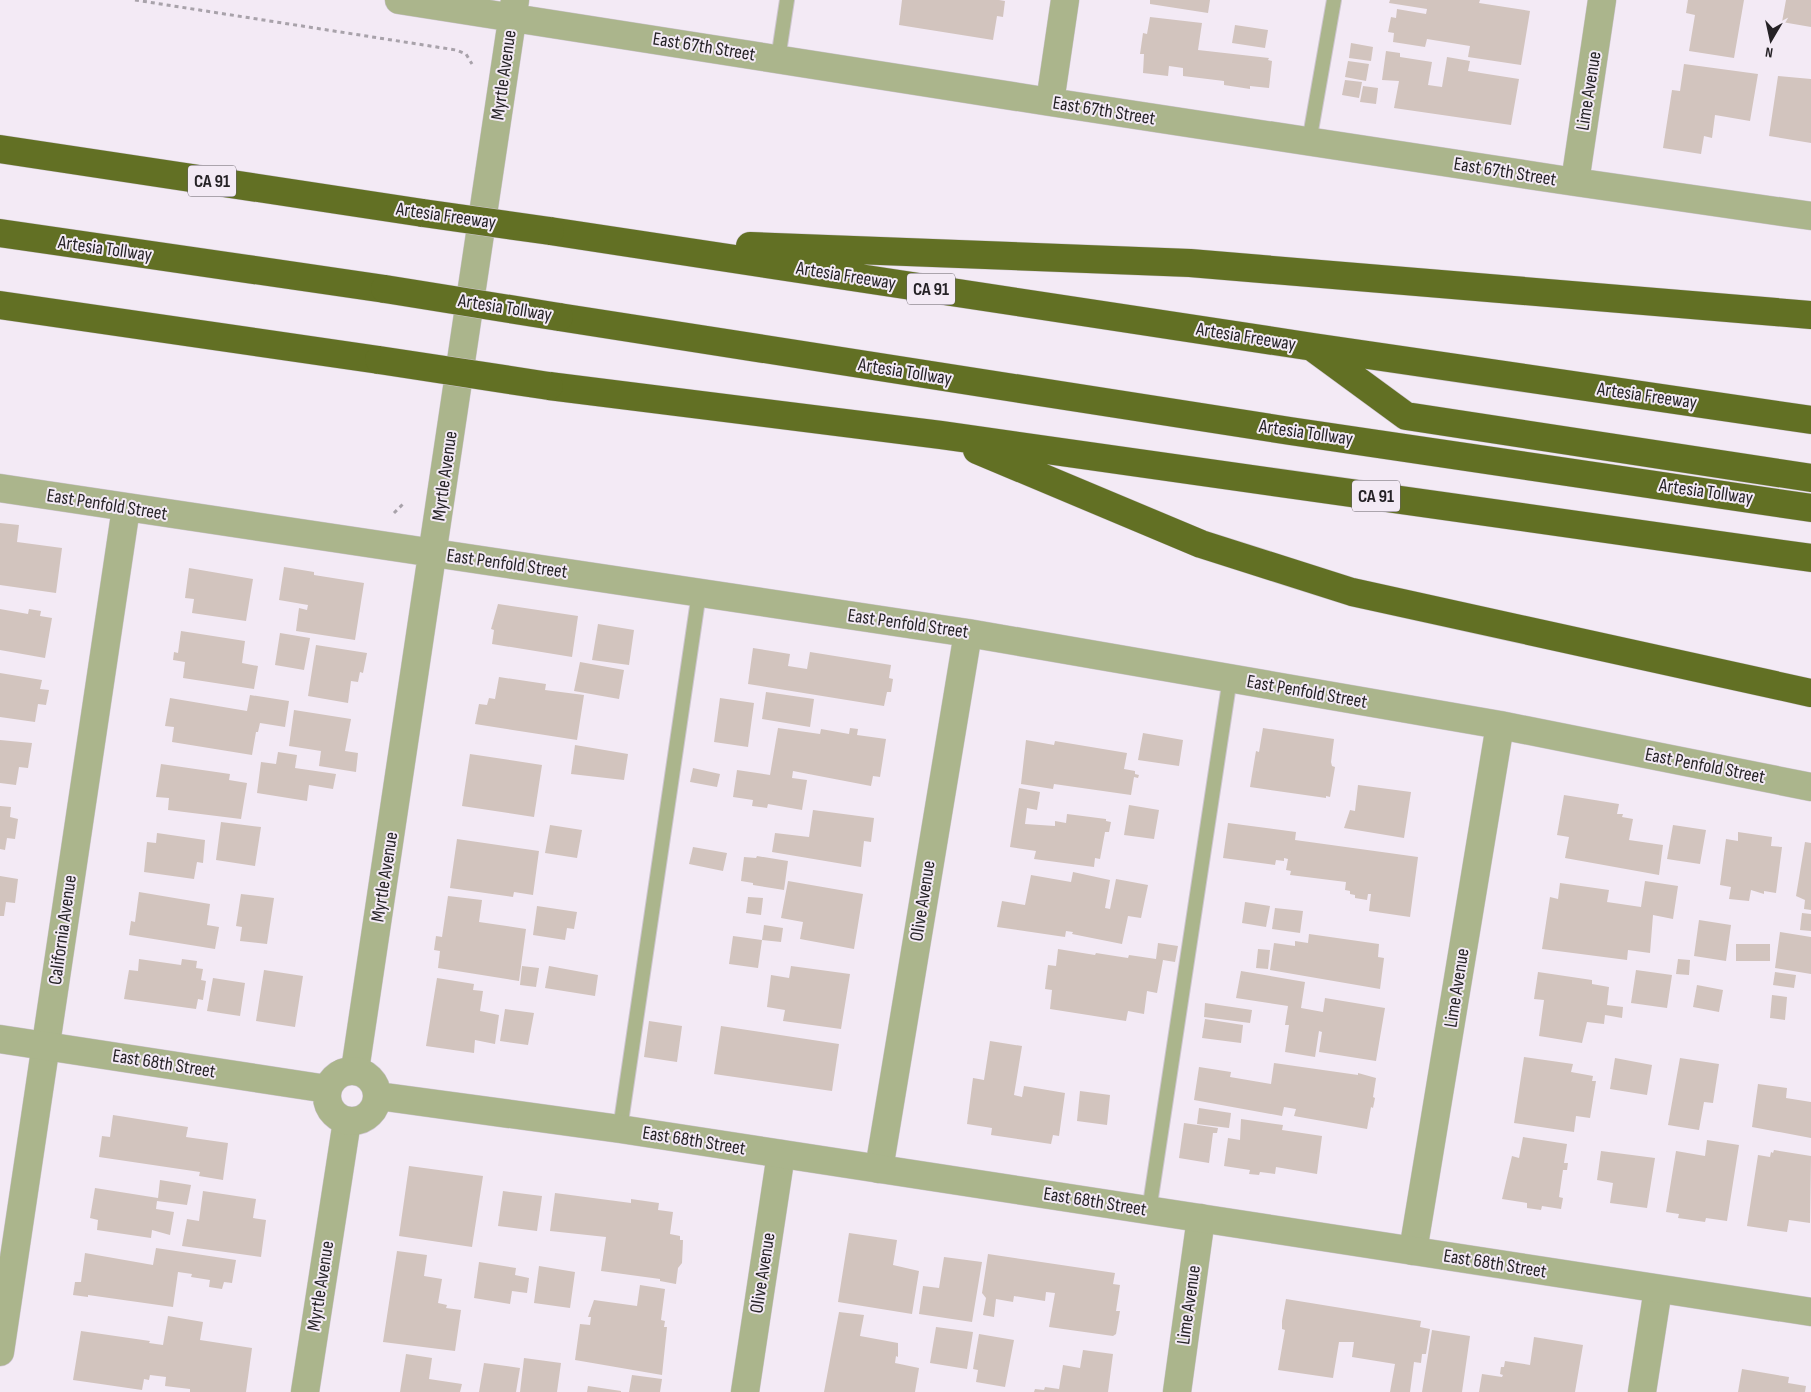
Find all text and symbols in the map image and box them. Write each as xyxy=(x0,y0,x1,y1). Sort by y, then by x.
north arrow xyxy=(1746,15,1796,65)
street label: Myrtle Avenue xyxy=(486,28,522,122)
street label: East 67th Street xyxy=(651,28,757,66)
text: N xyxy=(1764,43,1774,61)
street label: Lime Avenue xyxy=(1571,50,1607,132)
street label: East 67th Street xyxy=(1051,92,1157,130)
street label: East 67th Street xyxy=(1452,153,1558,191)
road number: CA 91 xyxy=(188,166,236,197)
street label: Artesia Freeway xyxy=(394,197,498,234)
street label: Artesia Tollway xyxy=(56,231,154,267)
street label: Artesia Freeway xyxy=(794,257,898,295)
road number: CA 91 xyxy=(907,274,955,304)
street label: Artesia Tollway xyxy=(456,289,554,327)
street label: Artesia Freeway xyxy=(1194,318,1298,356)
street label: Artesia Tollway xyxy=(856,353,954,391)
street label: Artesia Freeway xyxy=(1595,377,1699,414)
street label: Artesia Tollway xyxy=(1257,415,1355,451)
street label: Myrtle Avenue xyxy=(427,429,463,523)
street label: Artesia Tollway xyxy=(1657,474,1755,510)
road number: CA 91 xyxy=(1352,481,1400,512)
street label: East Penfold Street xyxy=(45,484,169,526)
street label: East Penfold Street xyxy=(445,544,569,584)
street label: East Penfold Street xyxy=(846,604,970,644)
street label: East Penfold Street xyxy=(1245,670,1369,714)
street label: East Penfold Street xyxy=(1643,743,1767,789)
street label: Myrtle Avenue xyxy=(367,830,403,924)
street label: Olive Avenue xyxy=(905,859,941,943)
street label: California Avenue xyxy=(44,874,82,986)
street label: Lime Avenue xyxy=(1439,947,1475,1029)
street label: East 68th Street xyxy=(111,1044,217,1084)
street label: East 68th Street xyxy=(641,1121,747,1161)
street label: East 68th Street xyxy=(1042,1182,1148,1222)
street label: Olive Avenue xyxy=(745,1231,781,1315)
street label: Myrtle Avenue xyxy=(303,1239,339,1333)
street label: East 68th Street xyxy=(1442,1244,1548,1284)
street label: Lime Avenue xyxy=(1172,1264,1206,1346)

